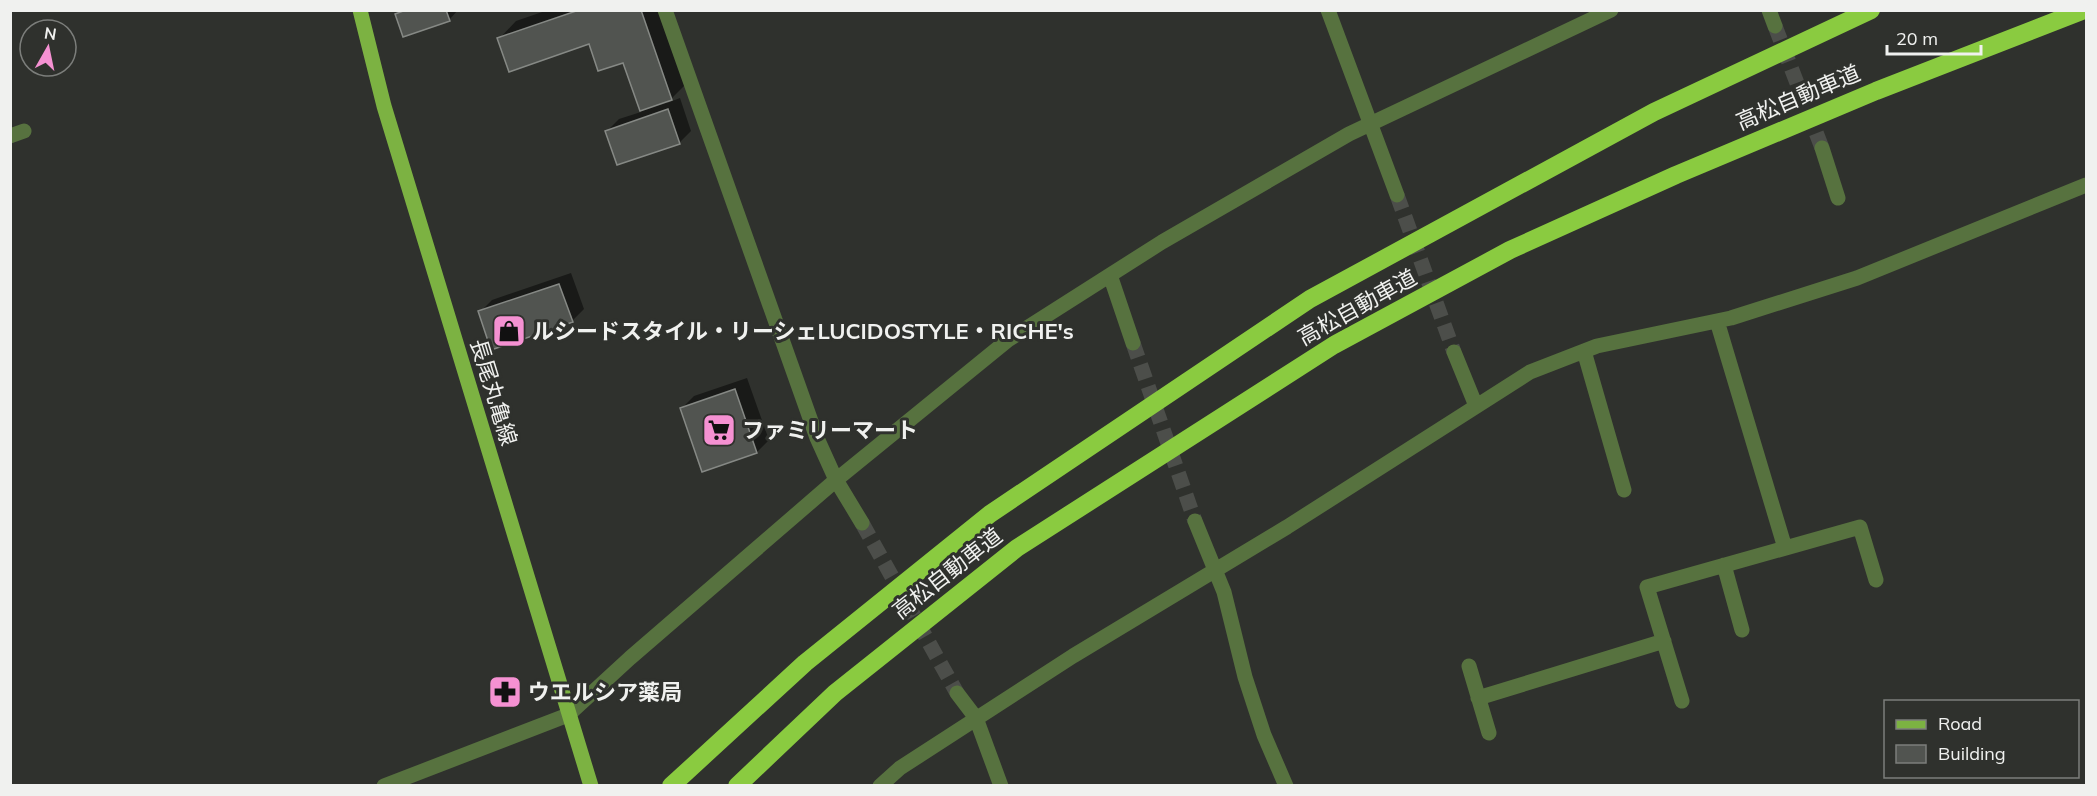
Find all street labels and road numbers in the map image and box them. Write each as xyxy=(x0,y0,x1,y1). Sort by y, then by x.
street label: 高松自動車道 xyxy=(1732,58,1864,136)
street label: 高松自動車道 xyxy=(1292,263,1422,351)
street label: 長尾丸亀線 xyxy=(465,335,523,449)
street label: 高松自動車道 xyxy=(886,521,1008,625)

